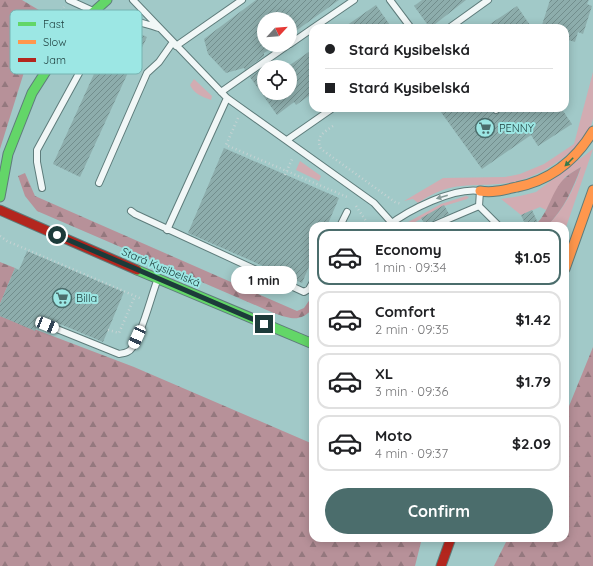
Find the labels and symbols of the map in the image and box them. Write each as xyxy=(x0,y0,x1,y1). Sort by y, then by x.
legend xyxy=(10,10,142,74)
north arrow xyxy=(257,12,297,52)
text: Fast xyxy=(43,17,65,31)
text: Slow xyxy=(43,35,67,49)
text: Jam xyxy=(43,53,66,67)
supermarket icon: PENNY xyxy=(474,117,496,139)
place label: PENNY xyxy=(499,121,534,135)
one-way arrow xyxy=(564,157,574,167)
one-way arrow xyxy=(436,195,449,201)
route start xyxy=(48,226,66,244)
street label: Stará Kysibelská xyxy=(119,244,203,290)
callout: 1 min xyxy=(231,266,297,294)
supermarket icon: Billa xyxy=(51,287,73,309)
place label: Billa xyxy=(76,291,97,305)
car xyxy=(34,315,60,335)
route end xyxy=(255,315,273,333)
car xyxy=(127,324,147,350)

